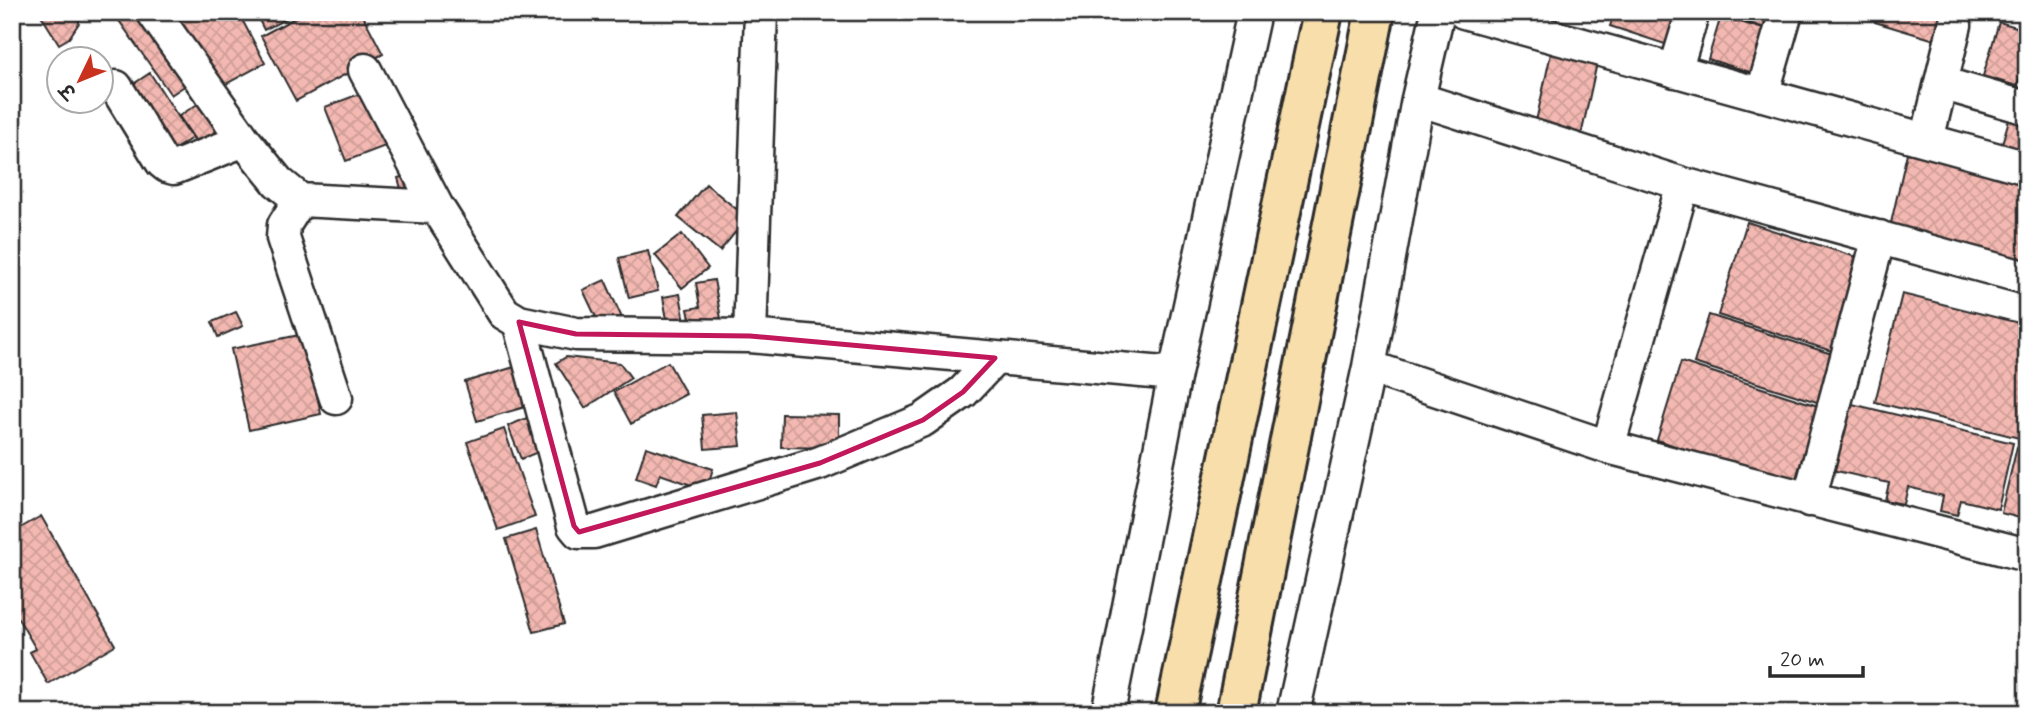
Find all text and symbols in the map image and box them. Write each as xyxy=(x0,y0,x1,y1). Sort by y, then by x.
north arrow xyxy=(46,46,116,116)
text: उ xyxy=(54,76,83,105)
scale bar xyxy=(1770,634,1862,678)
text: 20 m xyxy=(1780,646,1825,674)

